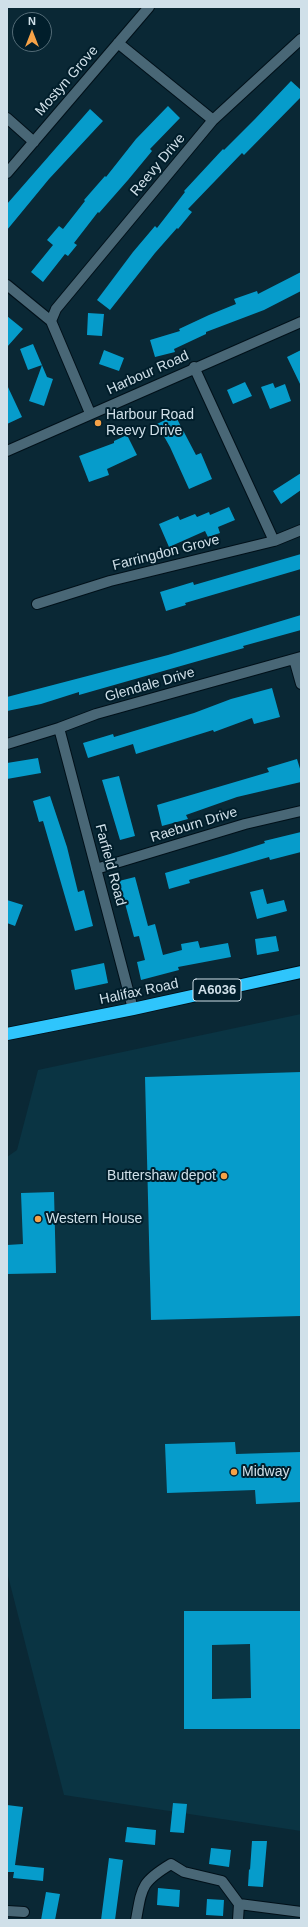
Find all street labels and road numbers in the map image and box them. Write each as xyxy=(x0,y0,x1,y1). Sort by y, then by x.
street label: Mostyn Grove xyxy=(32,43,102,119)
street label: Reevy Drive xyxy=(127,130,189,200)
street label: Harbour Road xyxy=(104,347,192,399)
street label: Farringdon Grove xyxy=(111,532,221,574)
street label: Glendale Drive xyxy=(103,664,197,706)
street label: Raeburn Drive xyxy=(148,804,240,846)
street label: Farfield Road xyxy=(91,822,129,908)
street label: Halifax Road xyxy=(98,975,180,1009)
road number: A6036 xyxy=(193,979,241,1001)

